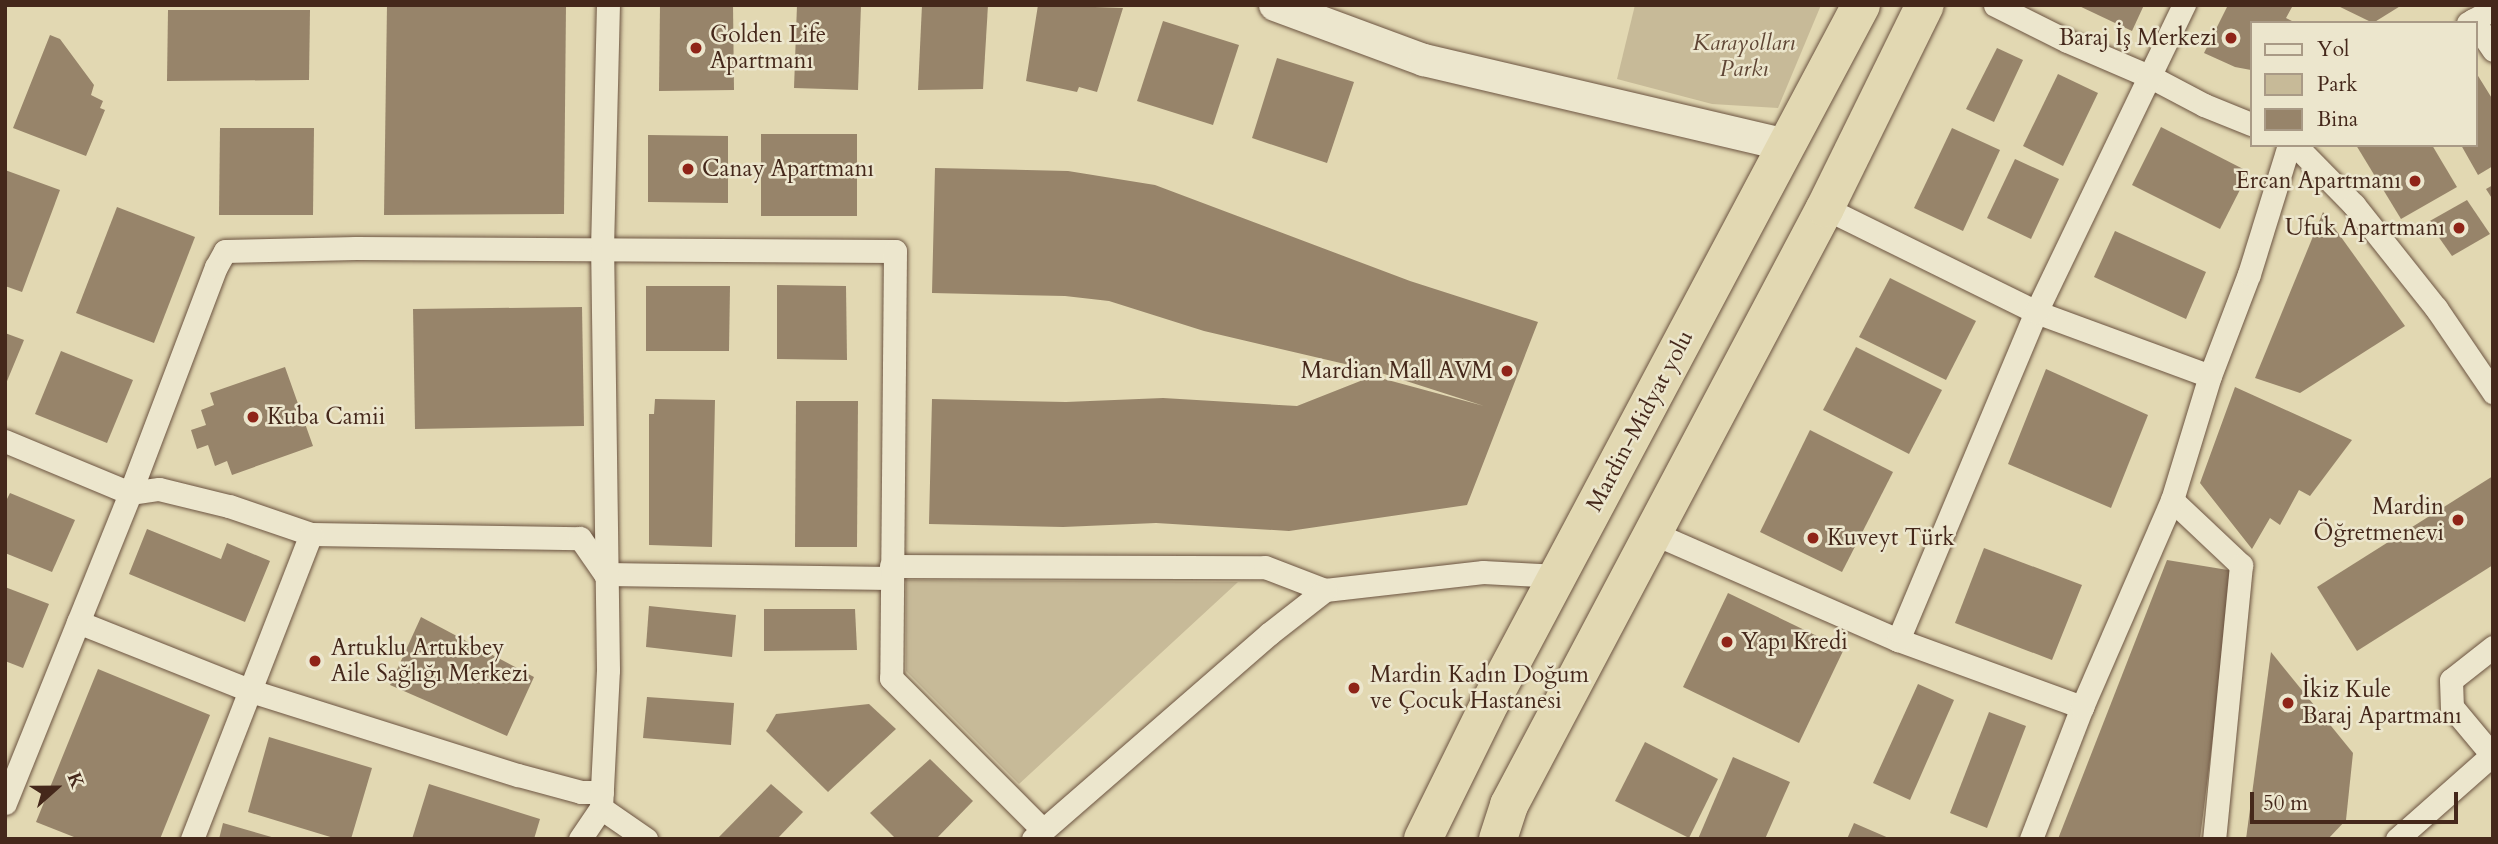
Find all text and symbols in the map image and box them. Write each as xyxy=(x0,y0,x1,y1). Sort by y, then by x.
place label: Golden Life Apartmanı xyxy=(710,21,826,75)
legend xyxy=(2250,21,2477,147)
place label: Baraj İş Merkezi xyxy=(2059,24,2217,52)
park label: Karayolları Parkı xyxy=(1692,29,1796,83)
marker: Baraj İş Merkezi xyxy=(2223,30,2239,46)
text: Yol xyxy=(2317,35,2349,64)
marker: Golden Life Apartmanı xyxy=(688,40,704,56)
text: Park xyxy=(2317,70,2357,99)
text: Bina xyxy=(2317,105,2358,134)
place label: Canay Apartmanı xyxy=(702,155,874,183)
marker: Canay Apartmanı xyxy=(680,161,696,177)
place label: Ercan Apartmanı xyxy=(2236,167,2401,195)
marker: Ercan Apartmanı xyxy=(2407,173,2423,189)
place label: Ufuk Apartmanı xyxy=(2285,214,2445,242)
marker: Ufuk Apartmanı xyxy=(2451,220,2467,236)
street label: Mardin-Midyat yolu xyxy=(1581,326,1699,516)
place label: Mardian Mall AVM xyxy=(1301,357,1493,385)
marker: Mardian Mall AVM xyxy=(1499,363,1515,379)
place label: Kuba Camii xyxy=(267,403,385,431)
marker: Kuba Camii xyxy=(245,409,261,425)
place label: Mardin Öğretmenevi xyxy=(2314,493,2444,547)
marker: Mardin Öğretmenevi xyxy=(2450,512,2466,528)
place label: Kuveyt Türk xyxy=(1827,524,1955,552)
marker: Kuveyt Türk xyxy=(1805,530,1821,546)
place label: Yapı Kredi xyxy=(1741,628,1848,656)
place label: Artuklu Artukbey Aile Sağlığı Merkezi xyxy=(331,634,529,688)
marker: Yapı Kredi xyxy=(1719,634,1735,650)
marker: Artuklu Artukbey Aile Sağlığı Merkezi xyxy=(305,651,325,671)
place label: Mardin Kadın Doğum ve Çocuk Hastanesi xyxy=(1370,661,1589,715)
place label: İkiz Kule Baraj Apartmanı xyxy=(2302,676,2462,730)
marker: Mardin Kadın Doğum ve Çocuk Hastanesi xyxy=(1344,678,1364,698)
marker: İkiz Kule Baraj Apartmanı xyxy=(2280,695,2296,711)
north arrow xyxy=(21,753,91,823)
text: K xyxy=(61,769,91,792)
scale bar xyxy=(2253,778,2461,822)
text: 50 m xyxy=(2263,789,2308,818)

